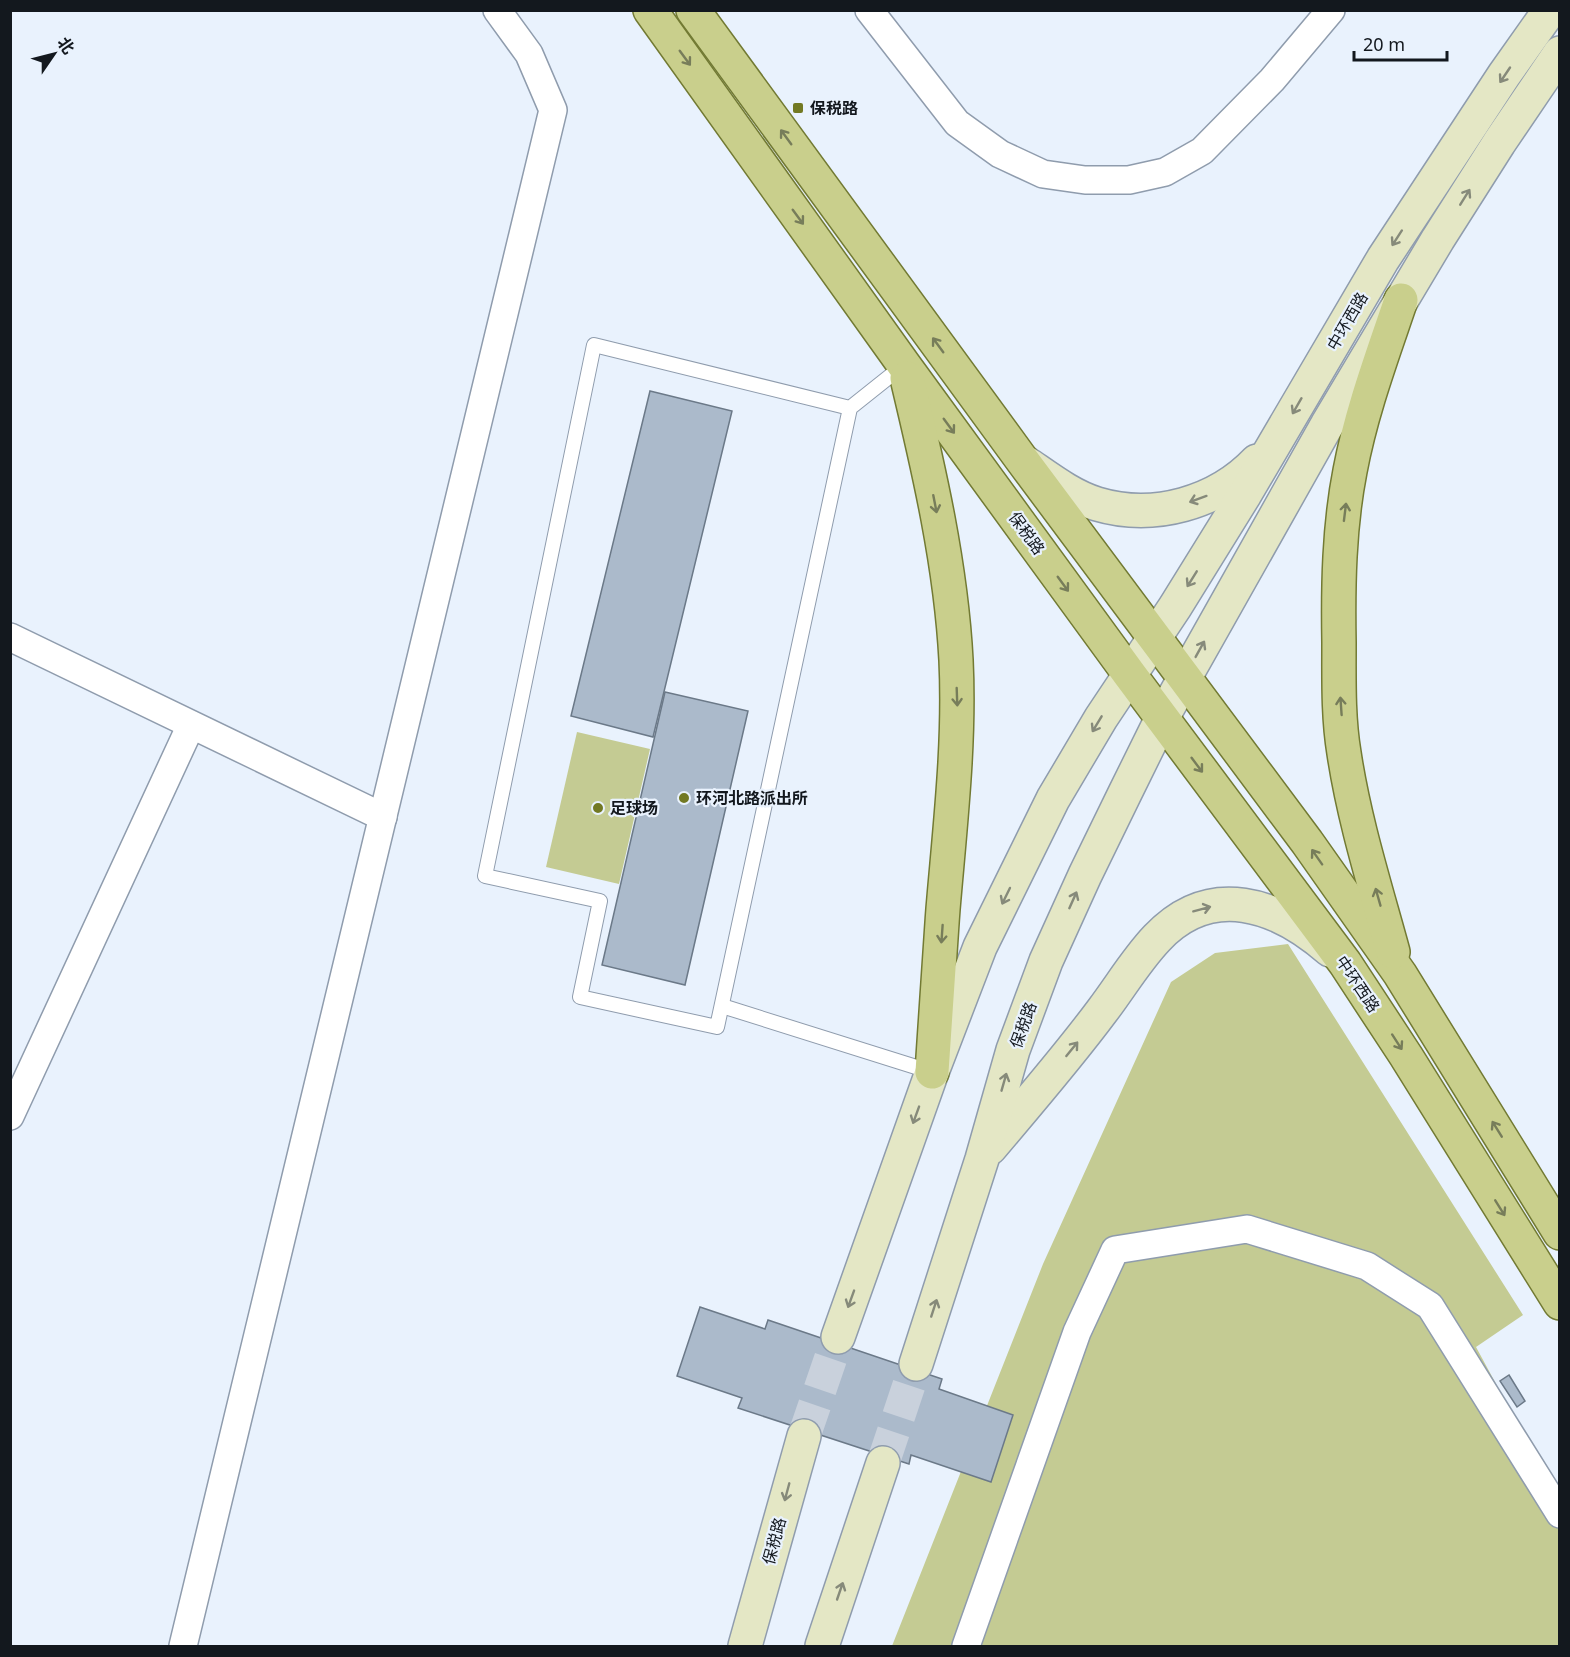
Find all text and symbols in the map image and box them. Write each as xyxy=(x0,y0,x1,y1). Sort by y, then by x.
north arrow xyxy=(24,24,84,84)
scale bar xyxy=(1354,24,1447,62)
text: 20 m xyxy=(1363,32,1405,56)
text: 北 xyxy=(53,33,80,58)
one-way arrow xyxy=(678,50,691,66)
one-way arrow xyxy=(1498,67,1511,84)
place label: 保税路 xyxy=(810,97,858,119)
marker: 保税路 xyxy=(791,101,805,115)
one-way arrow xyxy=(780,129,792,145)
one-way arrow xyxy=(1459,189,1471,206)
one-way arrow xyxy=(792,208,804,224)
one-way arrow xyxy=(1391,229,1403,246)
street label: 中环西路 xyxy=(1321,288,1373,354)
one-way arrow xyxy=(932,338,944,354)
one-way arrow xyxy=(1291,397,1303,414)
one-way arrow xyxy=(942,418,955,434)
one-way arrow xyxy=(930,493,941,513)
one-way arrow xyxy=(1189,495,1208,506)
one-way arrow xyxy=(1340,502,1351,522)
street label: 保税路 xyxy=(1004,507,1050,559)
one-way arrow xyxy=(1186,571,1199,588)
one-way arrow xyxy=(1057,575,1070,591)
one-way arrow xyxy=(1195,641,1207,658)
one-way arrow xyxy=(951,687,962,707)
one-way arrow xyxy=(1335,697,1346,717)
one-way arrow xyxy=(1091,715,1103,732)
one-way arrow xyxy=(1190,757,1203,773)
place label: 环河北路派出所 xyxy=(696,787,808,809)
marker: 环河北路派出所 xyxy=(677,791,691,805)
place label: 足球场 xyxy=(610,797,658,819)
marker: 足球场 xyxy=(591,801,605,815)
one-way arrow xyxy=(1311,849,1323,866)
one-way arrow xyxy=(999,886,1011,904)
one-way arrow xyxy=(1372,888,1383,907)
one-way arrow xyxy=(1068,891,1080,909)
one-way arrow xyxy=(1193,902,1212,914)
one-way arrow xyxy=(936,923,947,943)
street label: 中环西路 xyxy=(1331,951,1385,1017)
street label: 保税路 xyxy=(1004,999,1042,1051)
one-way arrow xyxy=(1391,1033,1403,1050)
one-way arrow xyxy=(1065,1041,1078,1057)
one-way arrow xyxy=(999,1073,1010,1092)
one-way arrow xyxy=(910,1105,921,1124)
one-way arrow xyxy=(1490,1121,1502,1138)
one-way arrow xyxy=(1495,1199,1507,1216)
one-way arrow xyxy=(845,1289,856,1308)
one-way arrow xyxy=(929,1299,940,1318)
one-way arrow xyxy=(781,1483,792,1502)
street label: 保税路 xyxy=(757,1515,791,1567)
one-way arrow xyxy=(836,1582,847,1601)

